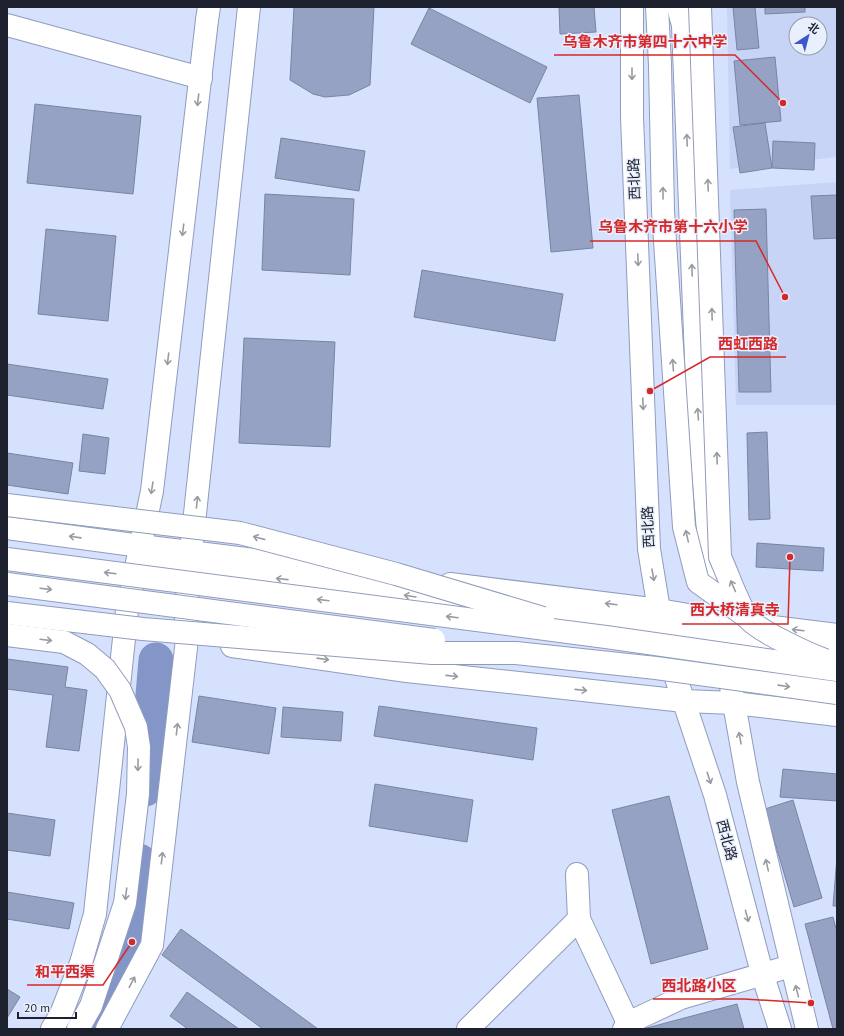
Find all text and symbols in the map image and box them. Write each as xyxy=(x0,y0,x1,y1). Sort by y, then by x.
north arrow xyxy=(788,16,828,56)
text: 北 xyxy=(805,19,822,37)
callout: 乌鲁木齐市第四十六中学 xyxy=(554,28,735,55)
text: 乌鲁木齐市第四十六中学 xyxy=(562,32,728,51)
one-way arrow xyxy=(628,67,636,80)
one-way arrow xyxy=(194,93,202,106)
one-way arrow xyxy=(683,134,691,147)
street label: 西北路 xyxy=(624,158,644,200)
one-way arrow xyxy=(704,179,711,192)
one-way arrow xyxy=(659,187,666,200)
callout: 乌鲁木齐市第十六小学 xyxy=(590,214,756,241)
text: 乌鲁木齐市第十六小学 xyxy=(598,217,748,236)
one-way arrow xyxy=(179,223,187,236)
one-way arrow xyxy=(634,253,641,266)
one-way arrow xyxy=(689,264,696,277)
one-way arrow xyxy=(708,308,716,321)
callout: 西虹西路 xyxy=(710,330,786,357)
text: 西虹西路 xyxy=(718,334,778,353)
one-way arrow xyxy=(164,352,172,365)
one-way arrow xyxy=(670,359,677,372)
one-way arrow xyxy=(639,397,647,410)
one-way arrow xyxy=(695,408,702,421)
one-way arrow xyxy=(713,452,721,465)
one-way arrow xyxy=(148,481,156,494)
one-way arrow xyxy=(193,496,200,509)
street label: 西北路 xyxy=(638,506,658,548)
one-way arrow xyxy=(682,530,690,543)
one-way arrow xyxy=(69,533,82,541)
one-way arrow xyxy=(252,534,265,541)
one-way arrow xyxy=(650,568,658,581)
one-way arrow xyxy=(104,569,117,577)
one-way arrow xyxy=(275,575,288,583)
one-way arrow xyxy=(729,580,736,592)
one-way arrow xyxy=(39,585,52,593)
one-way arrow xyxy=(404,592,417,600)
one-way arrow xyxy=(317,596,330,604)
callout: 西大桥清真寺 xyxy=(682,597,788,624)
one-way arrow xyxy=(604,600,617,607)
text: 西大桥清真寺 xyxy=(690,600,780,619)
one-way arrow xyxy=(446,613,459,621)
one-way arrow xyxy=(792,626,805,634)
one-way arrow xyxy=(39,636,52,644)
one-way arrow xyxy=(316,655,329,663)
one-way arrow xyxy=(445,672,458,679)
one-way arrow xyxy=(777,682,790,689)
one-way arrow xyxy=(574,686,587,693)
one-way arrow xyxy=(173,723,181,736)
one-way arrow xyxy=(736,732,744,745)
one-way arrow xyxy=(135,758,142,771)
one-way arrow xyxy=(706,771,713,784)
street label: 西北路 xyxy=(713,817,741,863)
one-way arrow xyxy=(158,852,166,865)
one-way arrow xyxy=(763,859,771,872)
one-way arrow xyxy=(122,887,129,900)
one-way arrow xyxy=(744,910,751,923)
callout: 和平西渠 xyxy=(27,958,103,985)
text: 和平西渠 xyxy=(35,962,95,981)
callout: 西北路小区 xyxy=(653,972,744,999)
one-way arrow xyxy=(128,976,136,988)
text: 西北路小区 xyxy=(661,976,737,995)
one-way arrow xyxy=(793,985,801,998)
scale bar xyxy=(18,994,76,1020)
text: 20 m xyxy=(24,1000,50,1015)

